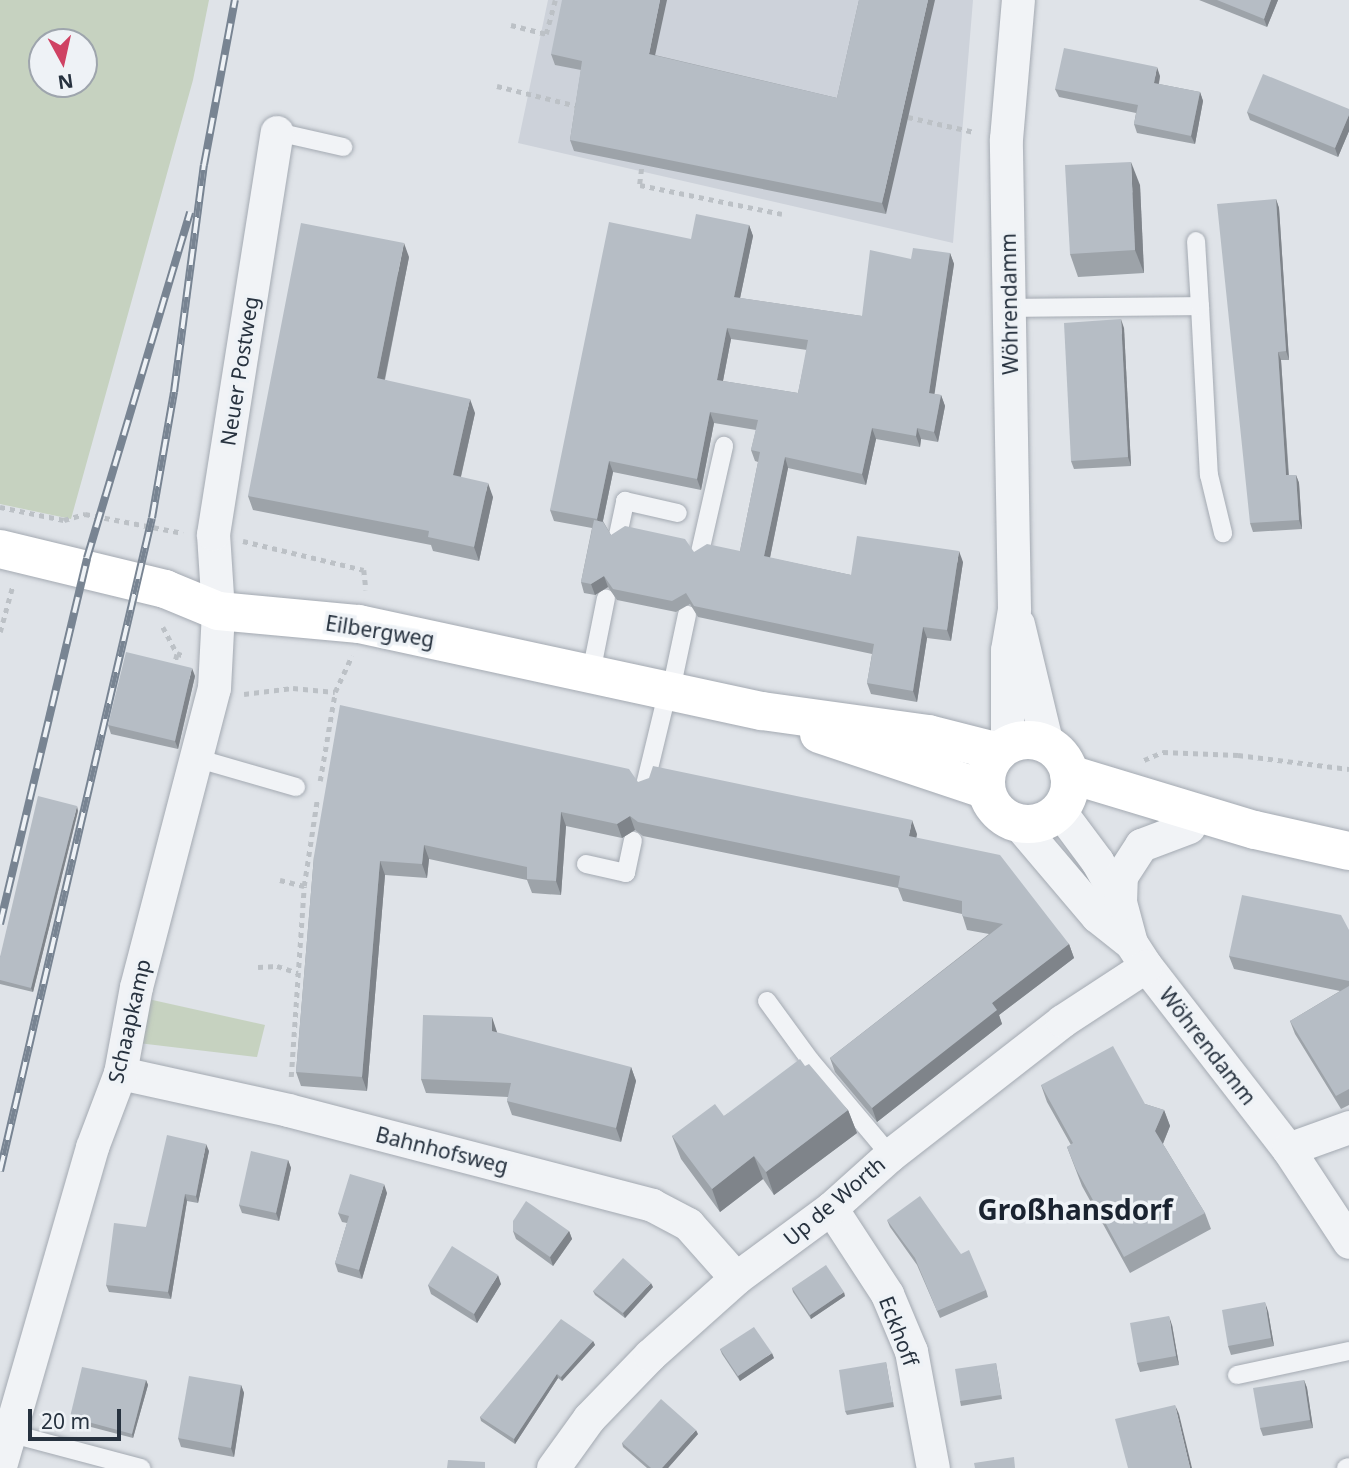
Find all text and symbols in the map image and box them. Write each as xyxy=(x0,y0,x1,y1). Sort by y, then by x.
north arrow xyxy=(28,28,98,98)
text: N xyxy=(56,68,75,96)
street label: Wöhrendamm xyxy=(995,233,1023,375)
street label: Neuer Postweg xyxy=(215,294,263,448)
street label: Eilbergweg xyxy=(324,610,436,652)
street label: Schaapkamp xyxy=(102,956,156,1086)
street label: Wöhrendamm xyxy=(1154,982,1262,1110)
street label: Bahnhofsweg xyxy=(373,1121,511,1179)
street label: Up de Worth xyxy=(778,1151,890,1251)
district label: Großhansdorf xyxy=(977,1192,1173,1226)
street label: Eckhoff xyxy=(874,1292,924,1370)
scale bar xyxy=(32,1394,124,1438)
text: 20 m xyxy=(41,1407,90,1435)

